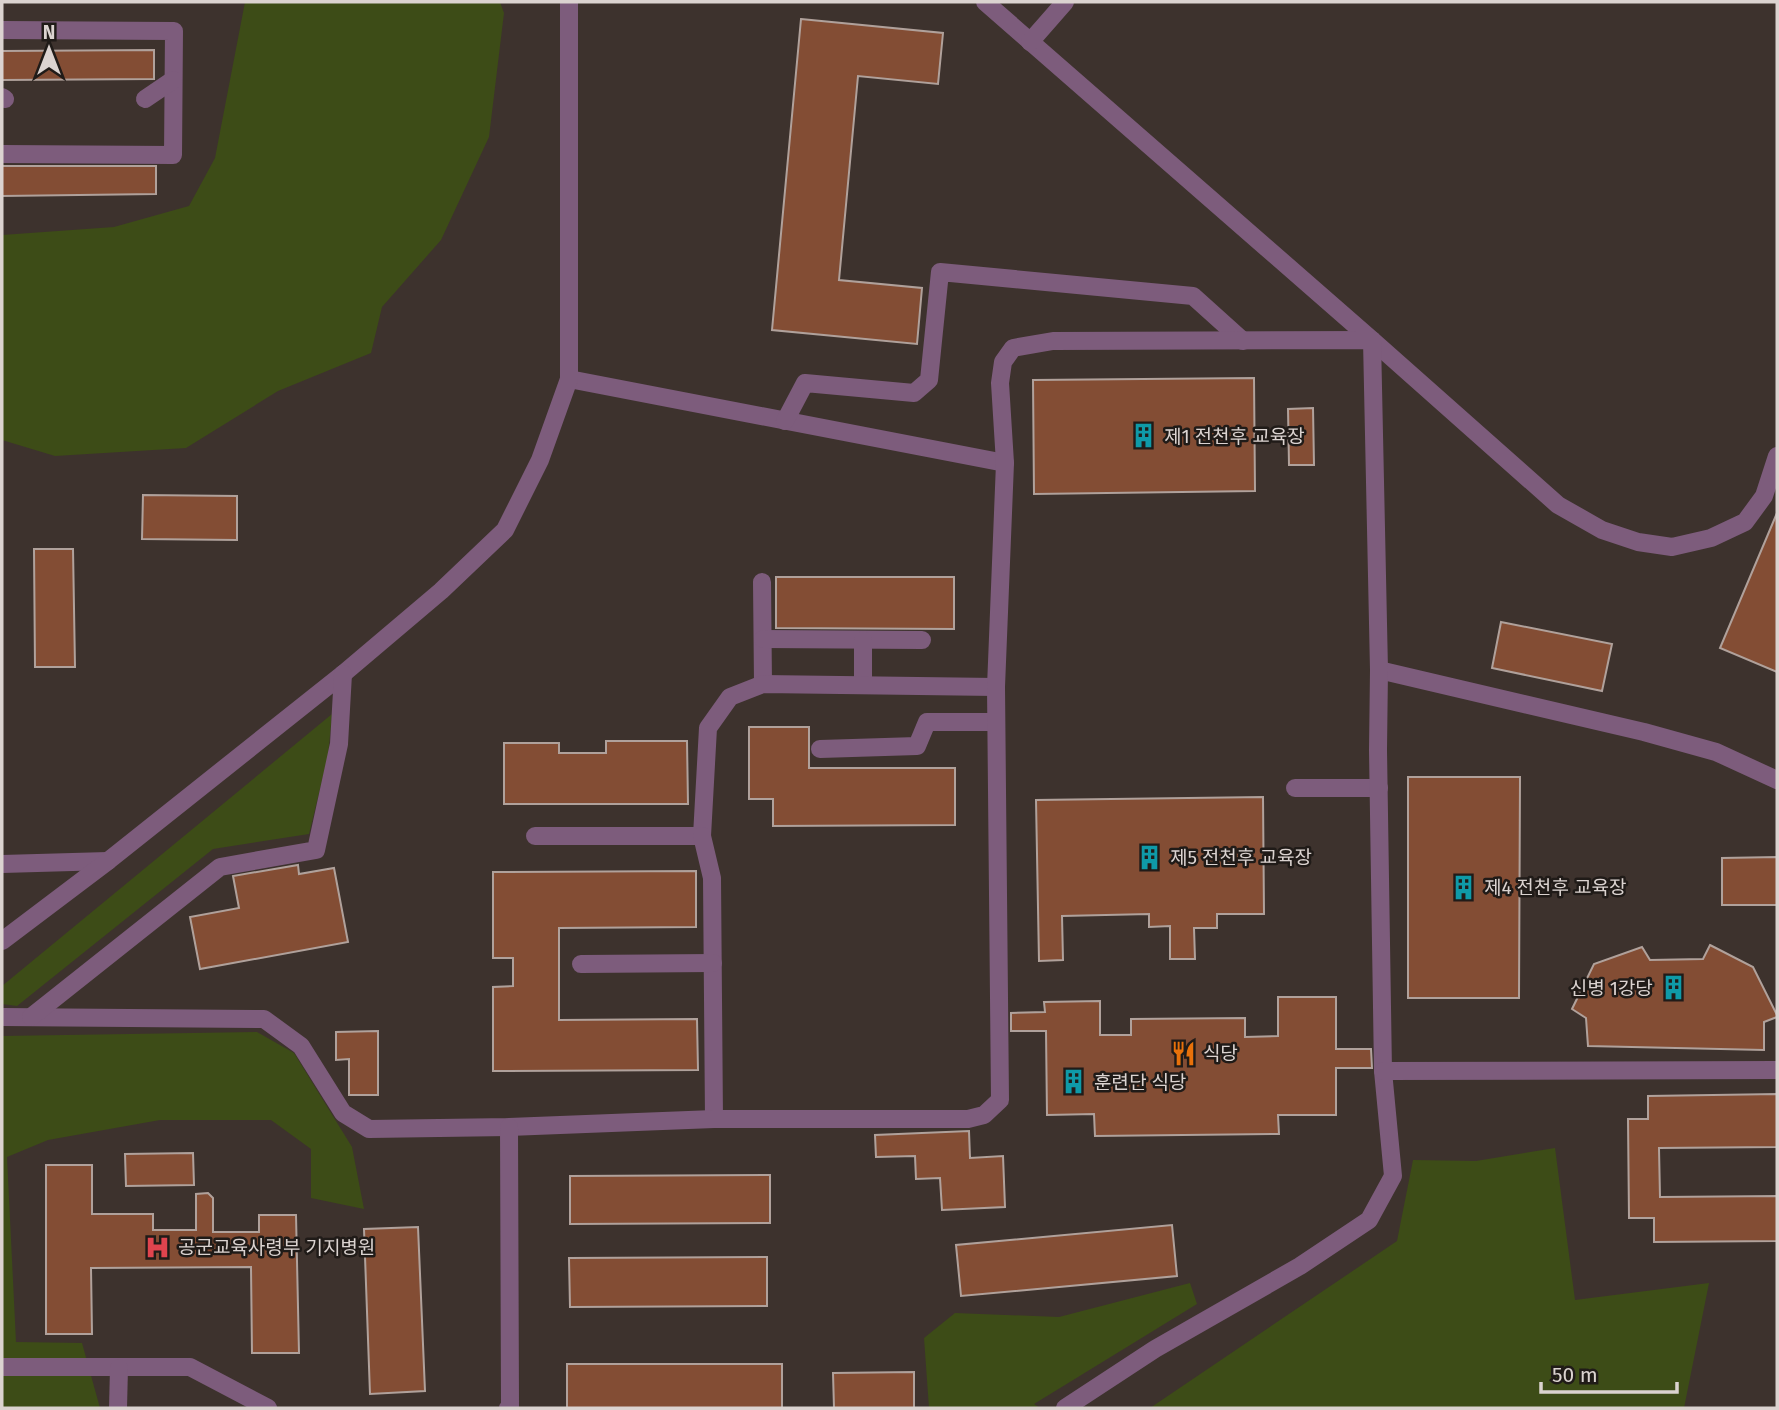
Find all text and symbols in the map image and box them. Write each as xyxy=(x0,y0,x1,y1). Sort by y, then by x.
north arrow xyxy=(14,14,84,84)
text: N xyxy=(43,21,55,44)
building icon: 제1 전천후 교육장 xyxy=(1130,422,1158,450)
place label: 제1 전천후 교육장 xyxy=(1164,425,1305,448)
building icon: 제5 전천후 교육장 xyxy=(1136,843,1164,871)
place label: 제5 전천후 교육장 xyxy=(1170,846,1312,869)
building icon: 제4 전천후 교육장 xyxy=(1450,873,1478,901)
place label: 제4 전천후 교육장 xyxy=(1484,876,1627,899)
building icon: 신병 1강당 xyxy=(1659,974,1687,1002)
place label: 신병 1강당 xyxy=(1570,977,1653,1000)
restaurant icon: 식당 xyxy=(1169,1039,1197,1067)
place label: 식당 xyxy=(1203,1042,1238,1065)
building icon: 훈련단 식당 xyxy=(1060,1068,1088,1096)
place label: 훈련단 식당 xyxy=(1094,1071,1186,1094)
hospital icon: 공군교육사령부 기지병원 xyxy=(144,1233,172,1261)
place label: 공군교육사령부 기지병원 xyxy=(178,1236,375,1259)
scale bar xyxy=(1541,1350,1678,1394)
text: 50 m xyxy=(1552,1362,1598,1388)

